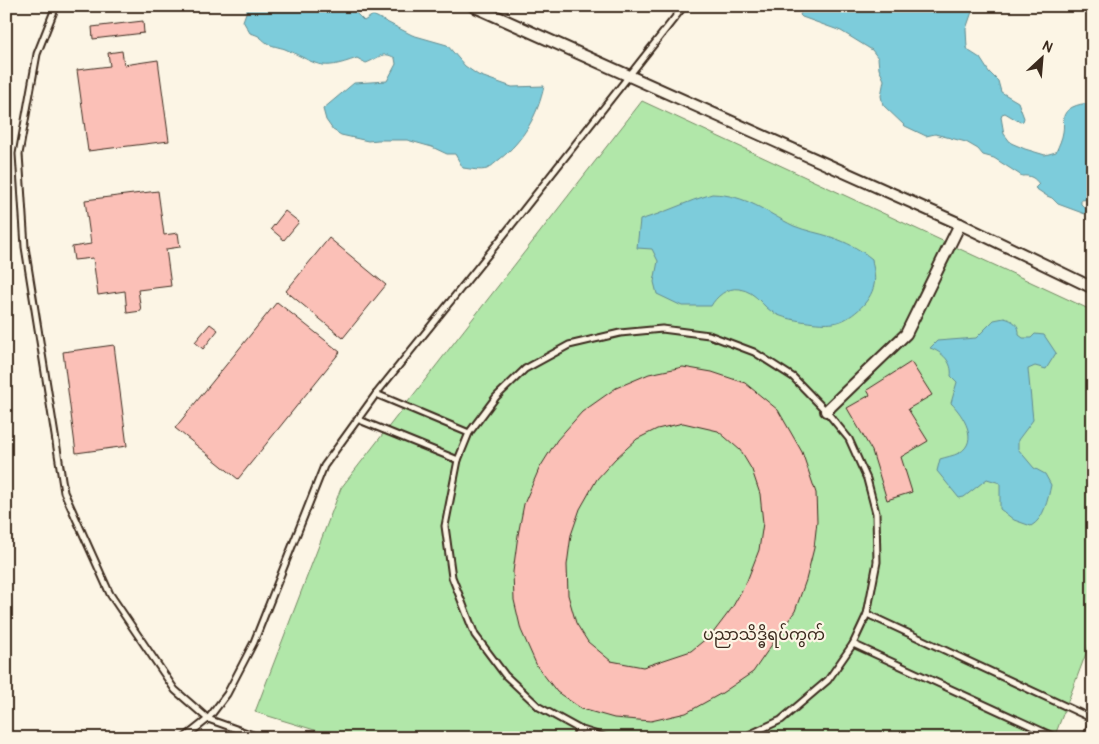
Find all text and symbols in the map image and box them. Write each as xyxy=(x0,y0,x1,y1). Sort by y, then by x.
north arrow xyxy=(1016,32,1066,82)
text: N xyxy=(1039,37,1055,56)
district label: ပညာသိဒ္ဓိရပ်ကွက် xyxy=(703,623,825,648)

